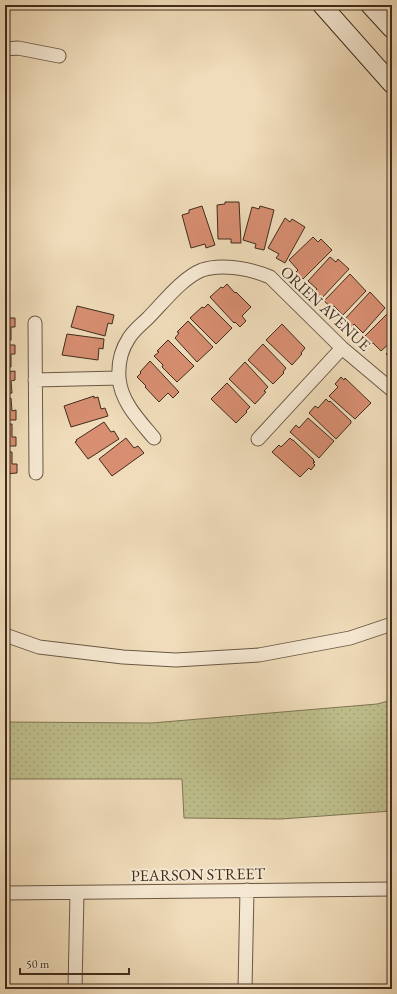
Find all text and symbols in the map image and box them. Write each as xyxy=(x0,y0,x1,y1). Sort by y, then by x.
street label: ORIEN AVENUE xyxy=(276,261,375,356)
street label: PEARSON STREET xyxy=(131,863,266,886)
scale bar xyxy=(20,950,129,976)
text: 50 m xyxy=(26,956,50,972)

